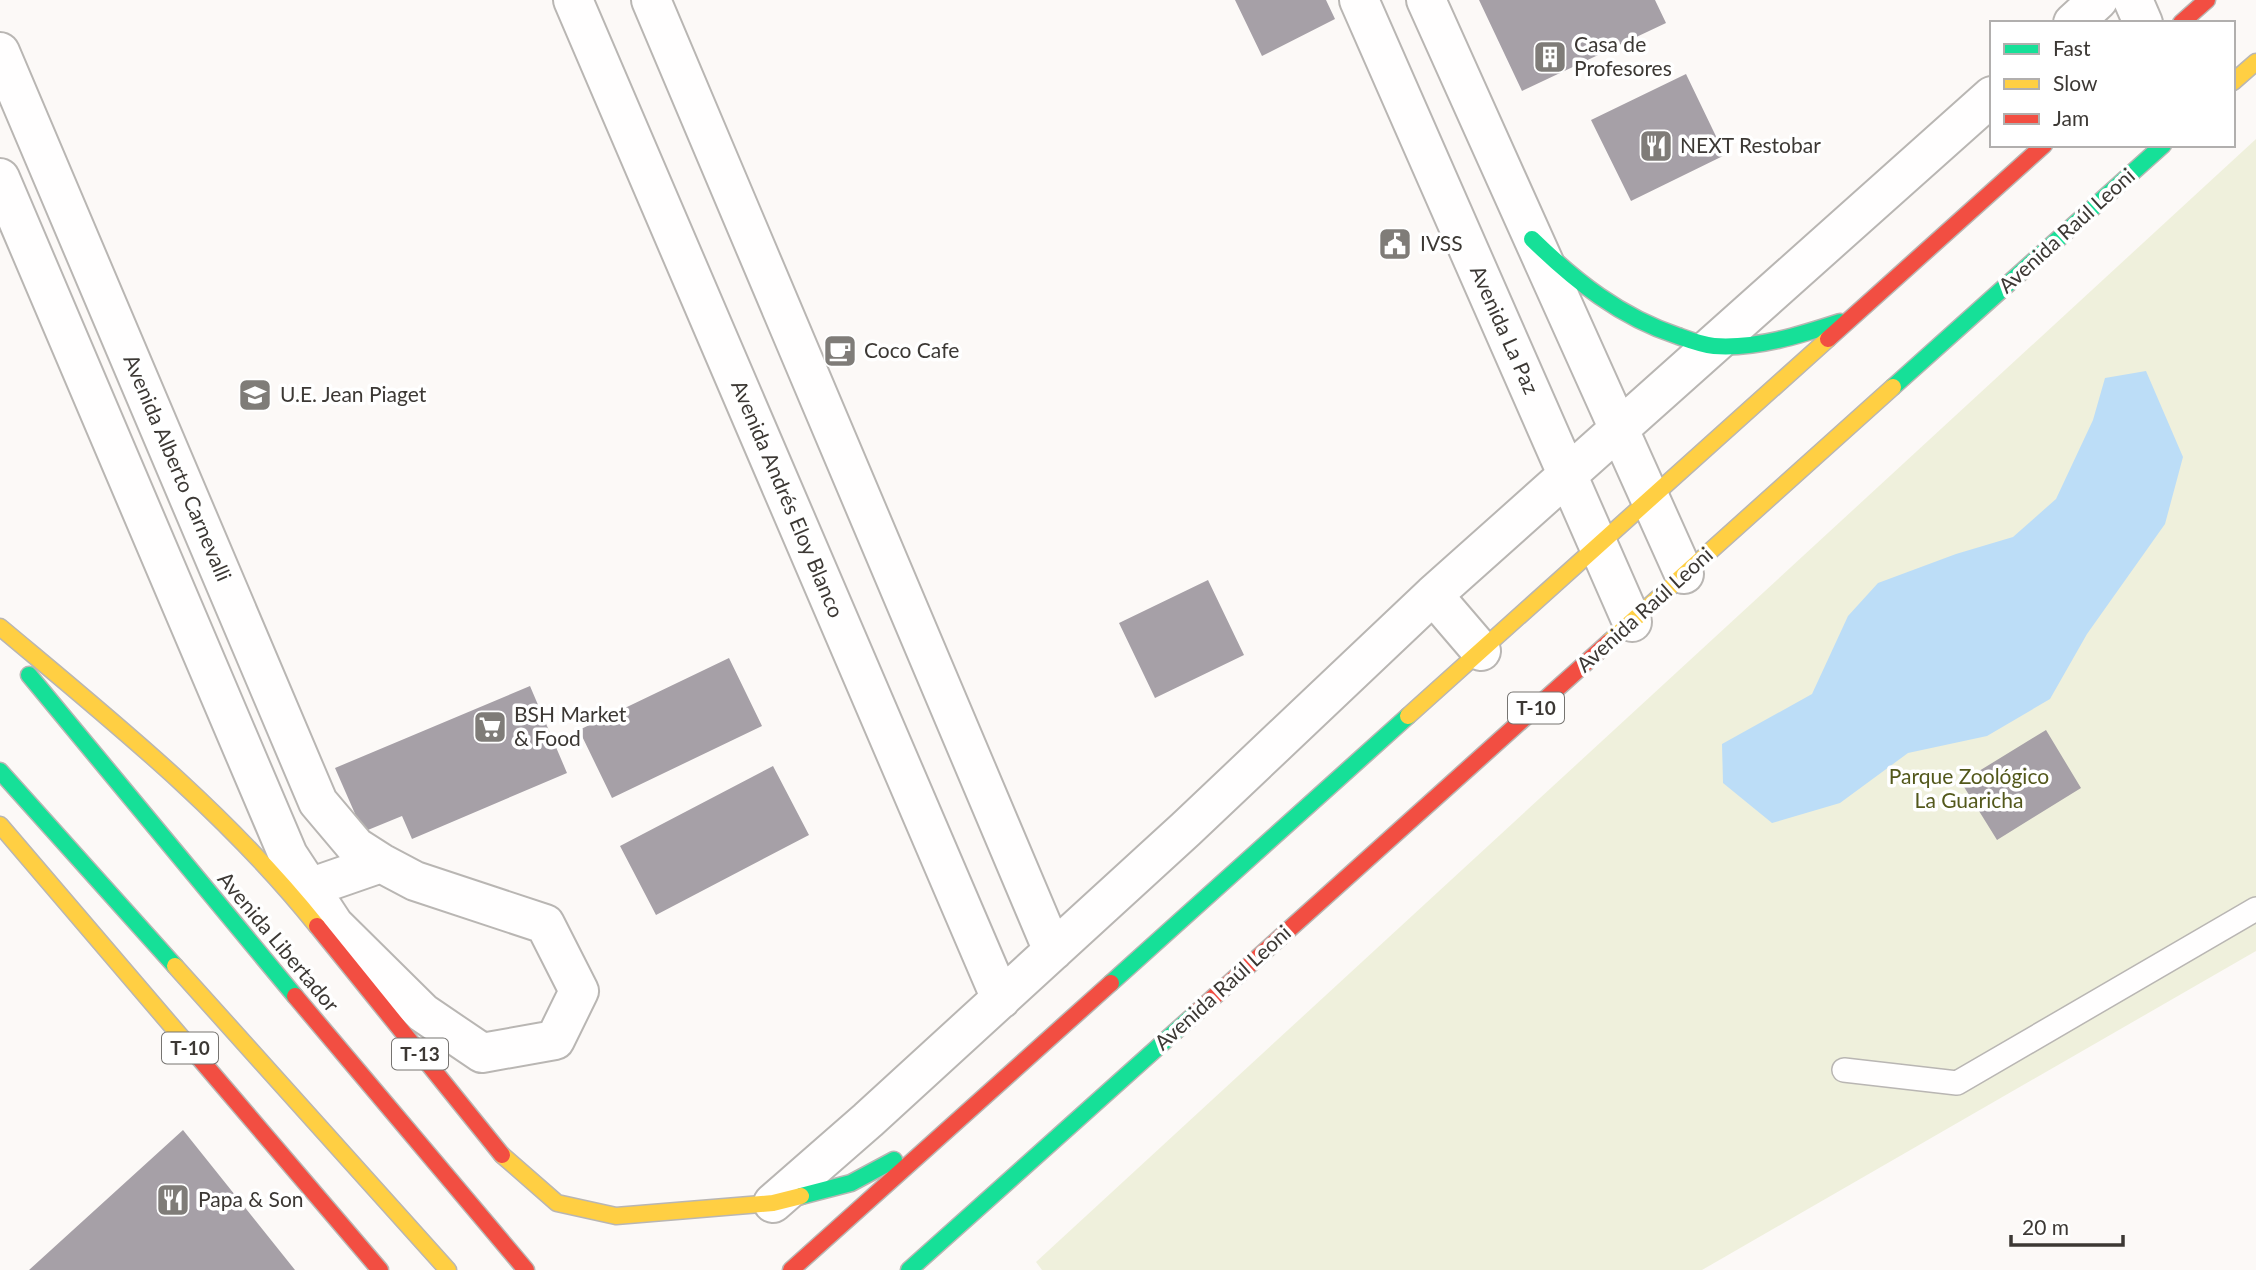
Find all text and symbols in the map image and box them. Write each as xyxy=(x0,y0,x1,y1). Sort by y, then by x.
legend xyxy=(1990,21,2235,147)
place label: Casa de Profesores xyxy=(1574,31,1672,80)
text: Fast xyxy=(2053,35,2091,60)
building icon: Casa de Profesores xyxy=(1531,38,1569,76)
text: Slow xyxy=(2053,70,2098,95)
text: Jam xyxy=(2053,105,2089,130)
restaurant icon: NEXT Restobar xyxy=(1637,127,1675,165)
place label: NEXT Restobar xyxy=(1680,132,1821,157)
street label: Avenida Raúl Leoni xyxy=(1993,162,2139,298)
public building icon: IVSS xyxy=(1376,225,1414,263)
place label: IVSS xyxy=(1420,230,1463,255)
street label: Avenida La Paz xyxy=(1466,261,1545,398)
cafe icon: Coco Cafe xyxy=(821,332,859,370)
place label: Coco Cafe xyxy=(864,337,959,362)
street label: Avenida Alberto Carnevalli xyxy=(119,350,237,584)
school or university icon: U.E. Jean Piaget xyxy=(236,376,274,414)
street label: Avenida Andrés Eloy Blanco xyxy=(727,376,850,621)
place label: U.E. Jean Piaget xyxy=(280,381,427,406)
street label: Avenida Raúl Leoni xyxy=(1571,541,1717,677)
road number: T-10 xyxy=(1508,692,1564,723)
place label: BSH Market & Food xyxy=(514,701,627,750)
supermarket icon: BSH Market & Food xyxy=(471,708,509,746)
park label: Parque Zoológico La Guaricha xyxy=(1889,763,2049,812)
street label: Avenida Libertador xyxy=(213,866,345,1016)
street label: Avenida Raúl Leoni xyxy=(1149,919,1295,1055)
road number: T-10 xyxy=(162,1032,218,1064)
road number: T-13 xyxy=(392,1038,448,1070)
restaurant icon: Papa & Son xyxy=(154,1181,192,1219)
place label: Papa & Son xyxy=(198,1186,304,1211)
scale bar xyxy=(2011,1204,2123,1248)
text: 20 m xyxy=(2022,1214,2069,1239)

